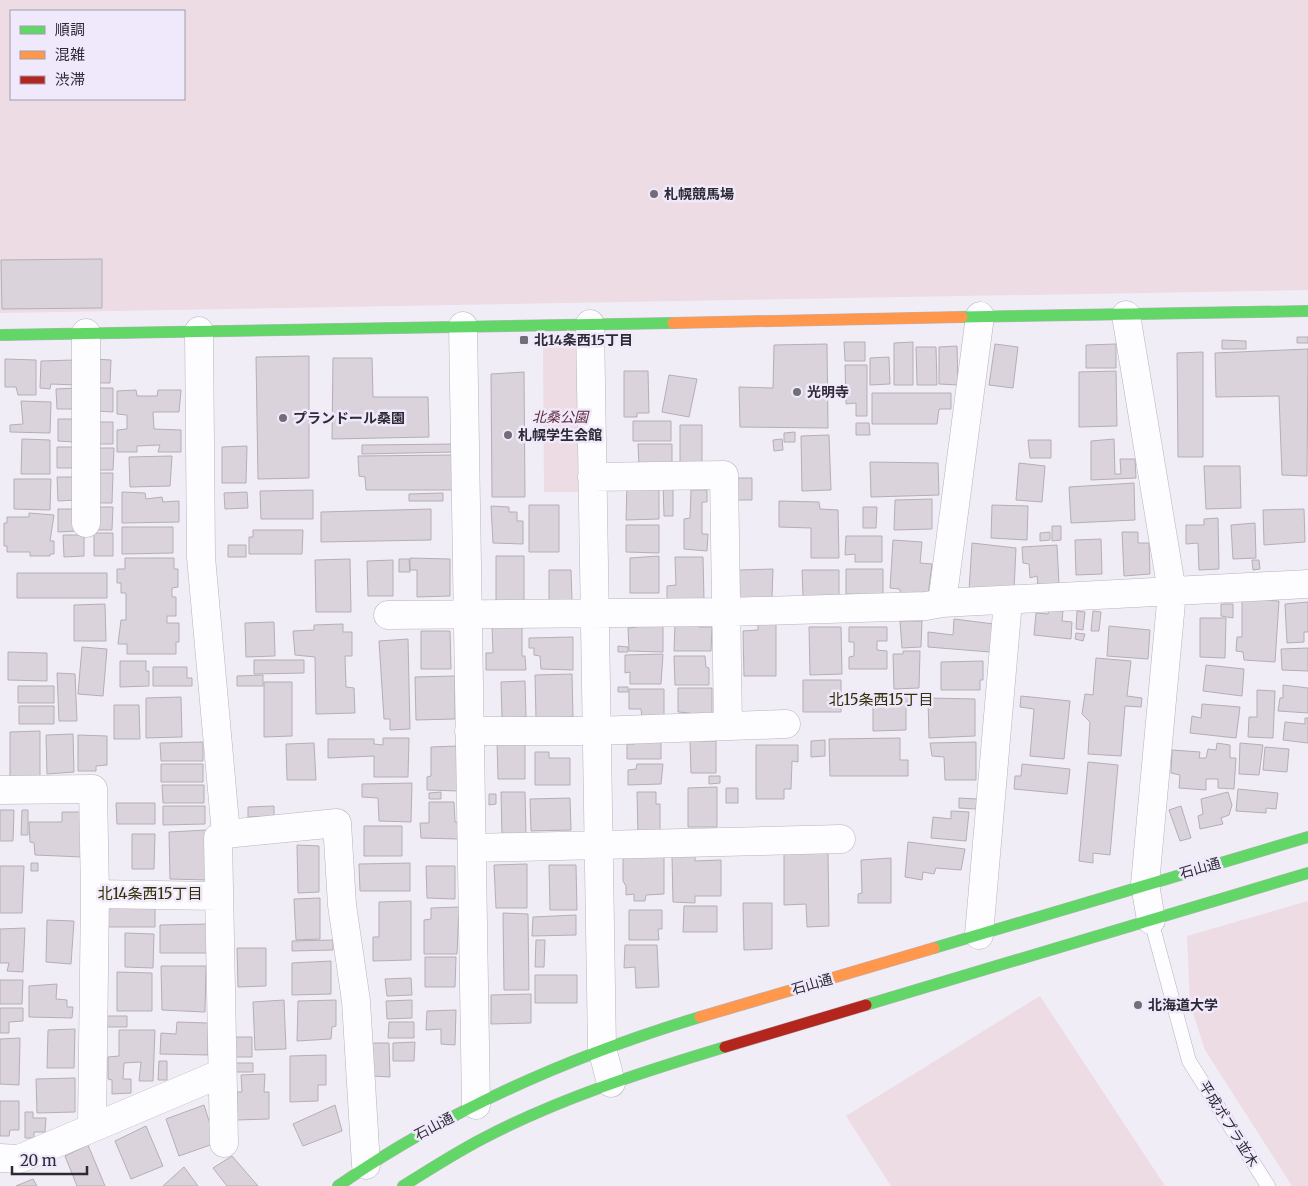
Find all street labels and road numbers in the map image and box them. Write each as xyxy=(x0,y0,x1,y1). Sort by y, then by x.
street label: 石山通 xyxy=(1177,854,1223,882)
street label: 石山通 xyxy=(789,970,835,998)
street label: 平成ポプラ並木 xyxy=(1195,1078,1263,1170)
street label: 石山通 xyxy=(411,1108,457,1144)

